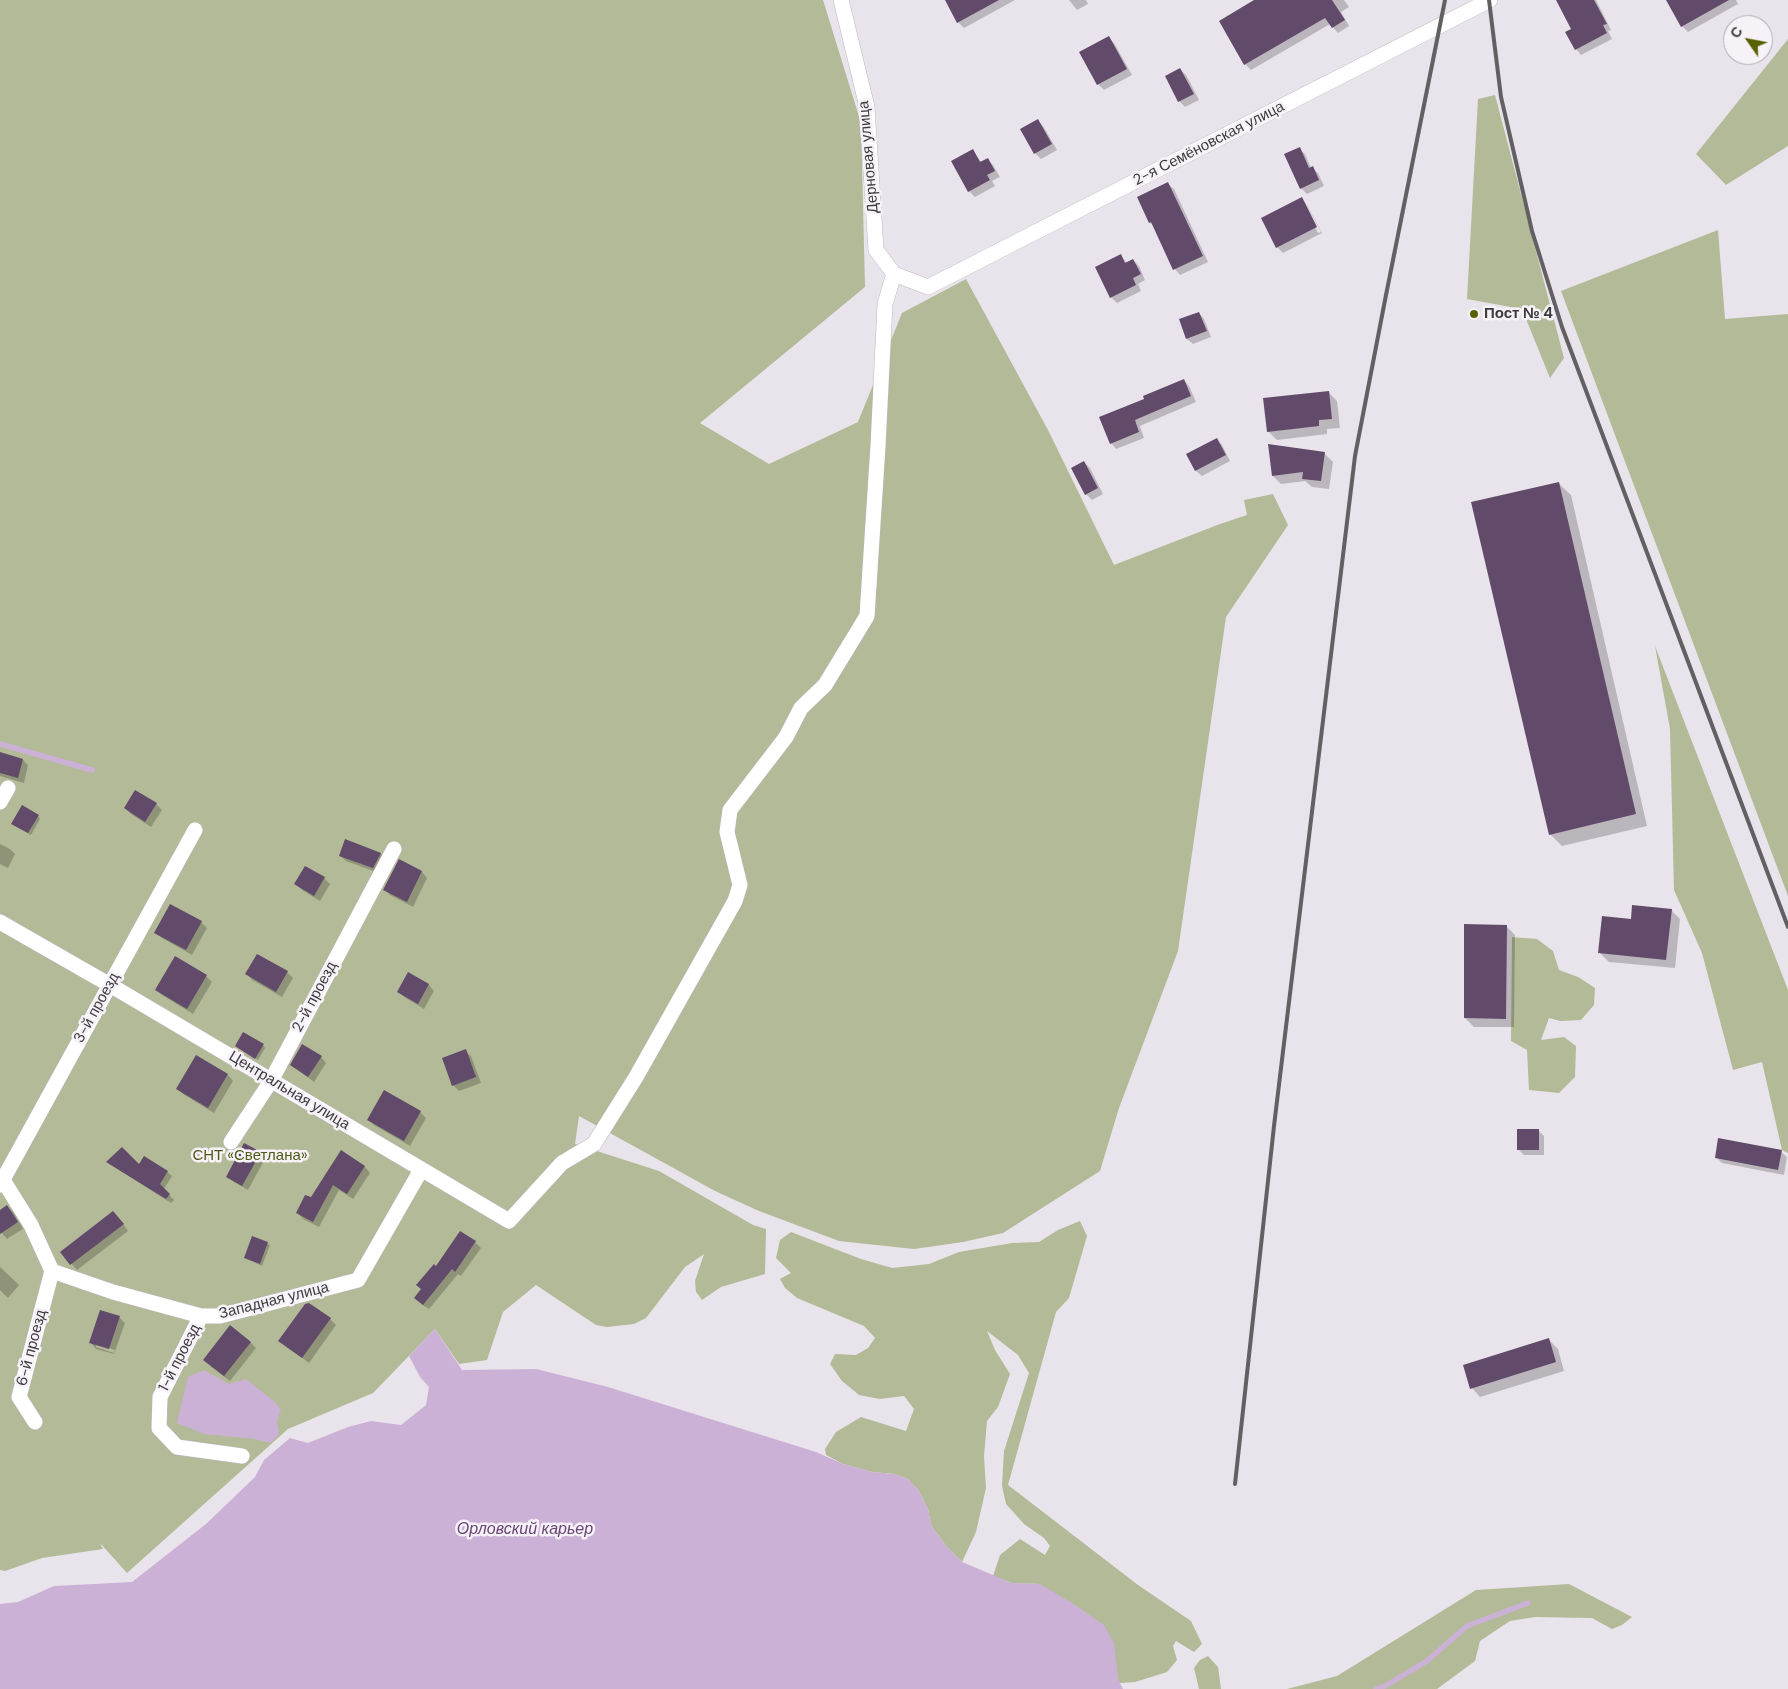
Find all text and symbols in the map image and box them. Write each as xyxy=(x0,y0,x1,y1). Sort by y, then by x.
north arrow xyxy=(1723,15,1773,65)
text: С xyxy=(1726,23,1747,42)
street label: 2-я Семёновская улица xyxy=(1130,98,1288,190)
street label: Дерновая улица xyxy=(855,100,883,214)
place label: Пост № 4 xyxy=(1484,305,1553,323)
marker: Пост № 4 xyxy=(1468,308,1480,320)
street label: 2-й проезд xyxy=(289,959,341,1035)
street label: 3-й проезд xyxy=(70,970,124,1046)
street label: Центральная улица xyxy=(225,1048,353,1134)
park label: СНТ «Светлана» xyxy=(192,1147,308,1165)
street label: Западная улица xyxy=(217,1279,331,1323)
street label: 6-й проезд xyxy=(13,1308,51,1388)
street label: 1-й проезд xyxy=(155,1321,205,1395)
water label: Орловский карьер xyxy=(457,1520,593,1540)

